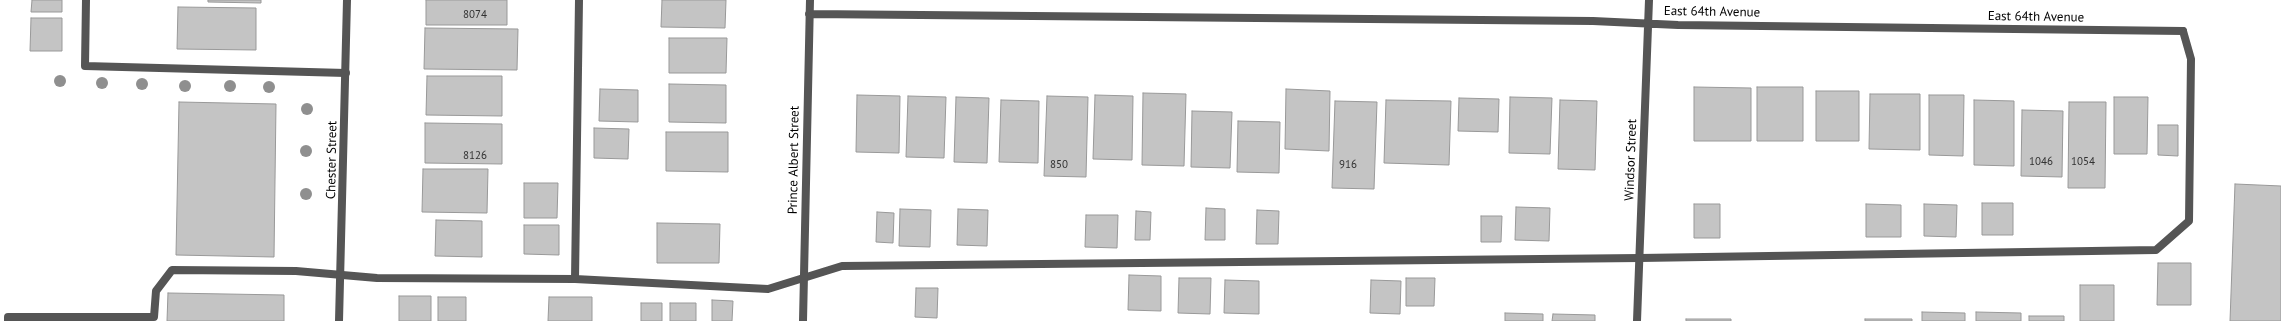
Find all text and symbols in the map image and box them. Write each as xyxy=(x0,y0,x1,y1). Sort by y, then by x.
street label: East 64th Avenue xyxy=(1664,3,1760,21)
house number: 8074 xyxy=(463,8,487,22)
street label: East 64th Avenue xyxy=(1988,8,2084,26)
street label: Prince Albert Street xyxy=(785,106,803,214)
street label: Windsor Street xyxy=(1622,119,1640,201)
street label: Chester Street xyxy=(324,121,340,199)
house number: 8126 xyxy=(463,149,487,163)
house number: 1046 xyxy=(2029,155,2053,169)
house number: 1054 xyxy=(2071,155,2095,169)
house number: 850 xyxy=(1050,158,1068,172)
house number: 916 xyxy=(1339,158,1357,172)

